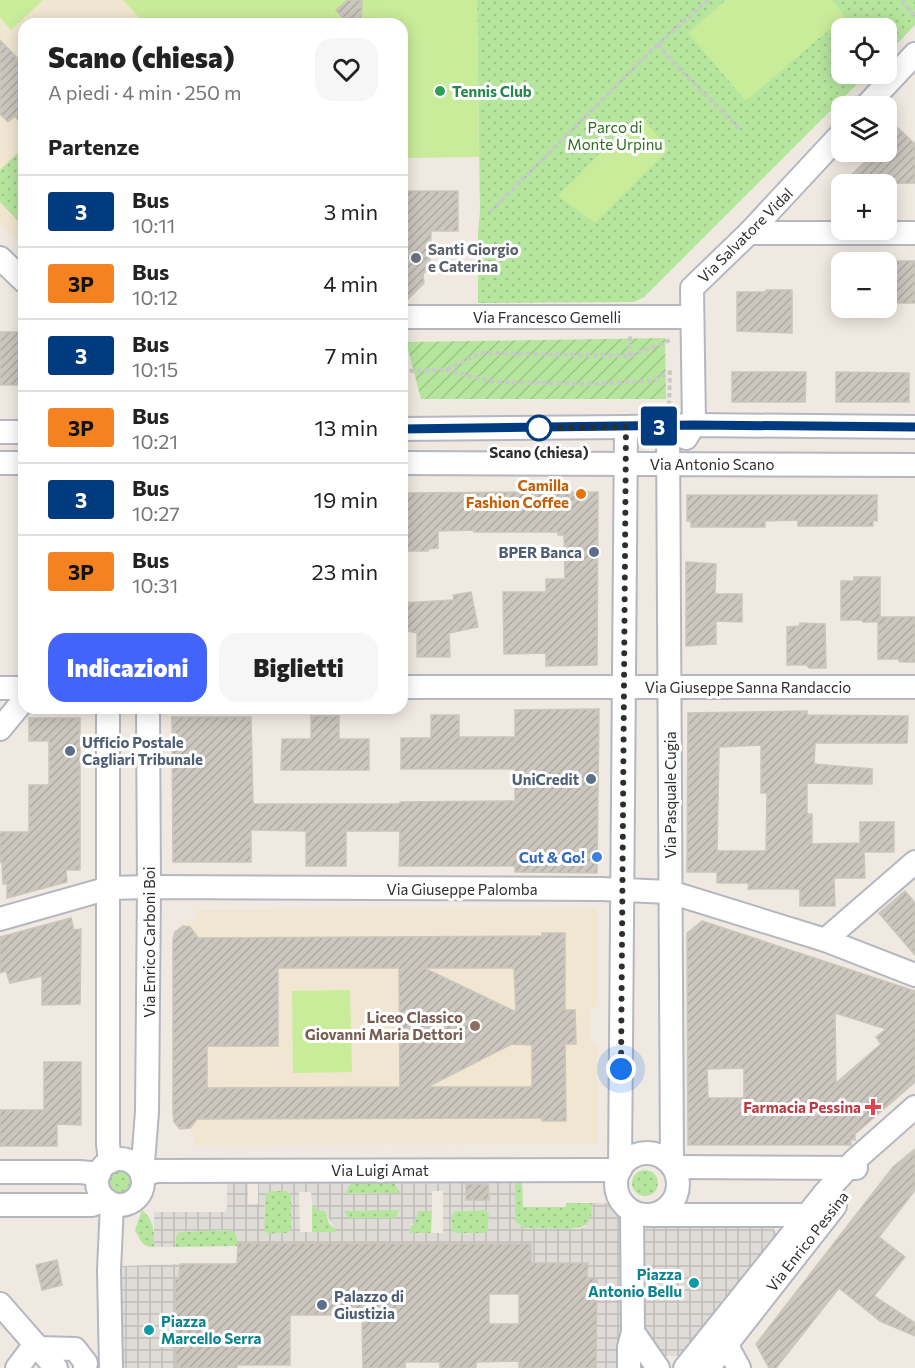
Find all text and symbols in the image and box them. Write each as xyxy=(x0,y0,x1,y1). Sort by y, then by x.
map controls xyxy=(831,18,897,318)
button: locate xyxy=(831,18,897,84)
button: heart xyxy=(315,38,378,101)
text: Scano (chiesa) xyxy=(48,40,235,74)
text: A piedi · 4 min · 250 m xyxy=(48,80,241,104)
place label: Tennis Club xyxy=(452,82,532,100)
marker: Tennis Club xyxy=(433,84,447,98)
button: layers xyxy=(831,96,897,162)
park label: Parco di Monte Urpinu xyxy=(567,118,663,153)
text: Partenze xyxy=(48,133,139,160)
button: + xyxy=(831,174,897,240)
street label: Via Salvatore Vidal xyxy=(694,184,796,286)
text: Bus xyxy=(132,186,169,213)
text: 3 min xyxy=(324,198,378,225)
text: 3 xyxy=(75,199,87,224)
text: 10:11 xyxy=(132,213,175,237)
place label: Santi Giorgio e Caterina xyxy=(428,240,519,275)
marker: Santi Giorgio e Caterina xyxy=(409,251,423,265)
button: − xyxy=(831,252,897,318)
text: Bus xyxy=(132,258,169,285)
text: 4 min xyxy=(323,270,378,297)
text: 3P xyxy=(68,271,94,296)
text: 10:12 xyxy=(132,285,178,309)
street label: Via Francesco Gemelli xyxy=(473,308,621,326)
text: Bus xyxy=(132,330,169,357)
text: 7 min xyxy=(325,342,378,369)
text: 3 xyxy=(75,343,87,368)
text: 10:15 xyxy=(132,357,178,381)
text: Bus xyxy=(132,402,169,429)
line badge: 3 xyxy=(640,406,678,446)
text: 13 min xyxy=(314,414,378,441)
text: 3 xyxy=(653,414,665,439)
text: 3P xyxy=(68,415,94,440)
marker: Scano (chiesa) xyxy=(526,415,552,441)
text: 10:21 xyxy=(132,429,178,453)
place label: Scano (chiesa) xyxy=(489,443,589,461)
street label: Via Antonio Scano xyxy=(650,455,774,473)
text: Bus xyxy=(132,474,169,501)
place label: Camilla Fashion Coffee xyxy=(466,476,569,511)
text: 19 min xyxy=(314,486,378,513)
text: 3 xyxy=(75,487,87,512)
marker: Camilla Fashion Coffee xyxy=(574,487,588,501)
text: 10:27 xyxy=(132,501,180,525)
place label: BPER Banca xyxy=(498,543,582,561)
marker: BPER Banca xyxy=(587,545,601,559)
text: Bus xyxy=(132,546,169,573)
text: 23 min xyxy=(312,558,378,585)
text: 3P xyxy=(68,559,94,584)
text: 10:31 xyxy=(132,573,178,597)
button: Indicazioni xyxy=(48,633,207,702)
button: Biglietti xyxy=(219,633,378,702)
street label: Via Giuseppe Sanna Randaccio xyxy=(645,678,851,696)
street label: Via Pasquale Cugia xyxy=(661,731,679,859)
place label: Ufficio Postale Cagliari Tribunale xyxy=(82,733,203,768)
marker: Ufficio Postale Cagliari Tribunale xyxy=(63,744,77,758)
place label: UniCredit xyxy=(512,770,579,788)
marker: UniCredit xyxy=(584,772,598,786)
place label: Cut & Go! xyxy=(519,848,585,866)
marker: Cut & Go! xyxy=(590,850,604,864)
street label: Via Enrico Carboni Boi xyxy=(140,866,158,1018)
street label: Via Giuseppe Palomba xyxy=(386,880,538,898)
place label: Liceo Classico Giovanni Maria Dettori xyxy=(305,1008,463,1043)
marker: Liceo Classico Giovanni Maria Dettori xyxy=(468,1019,482,1033)
your location xyxy=(606,1054,636,1084)
place label: Farmacia Pessina xyxy=(743,1098,861,1116)
marker: Farmacia Pessina xyxy=(866,1100,880,1114)
street label: Via Luigi Amat xyxy=(331,1161,429,1179)
street label: Via Enrico Pessina xyxy=(762,1187,852,1295)
place label: Piazza Antonio Bellu xyxy=(588,1265,682,1300)
marker: Piazza Antonio Bellu xyxy=(687,1276,701,1290)
place label: Palazzo di Giustizia xyxy=(334,1287,404,1322)
marker: Palazzo di Giustizia xyxy=(315,1298,329,1312)
place label: Piazza Marcello Serra xyxy=(161,1312,261,1347)
marker: Piazza Marcello Serra xyxy=(142,1323,156,1337)

